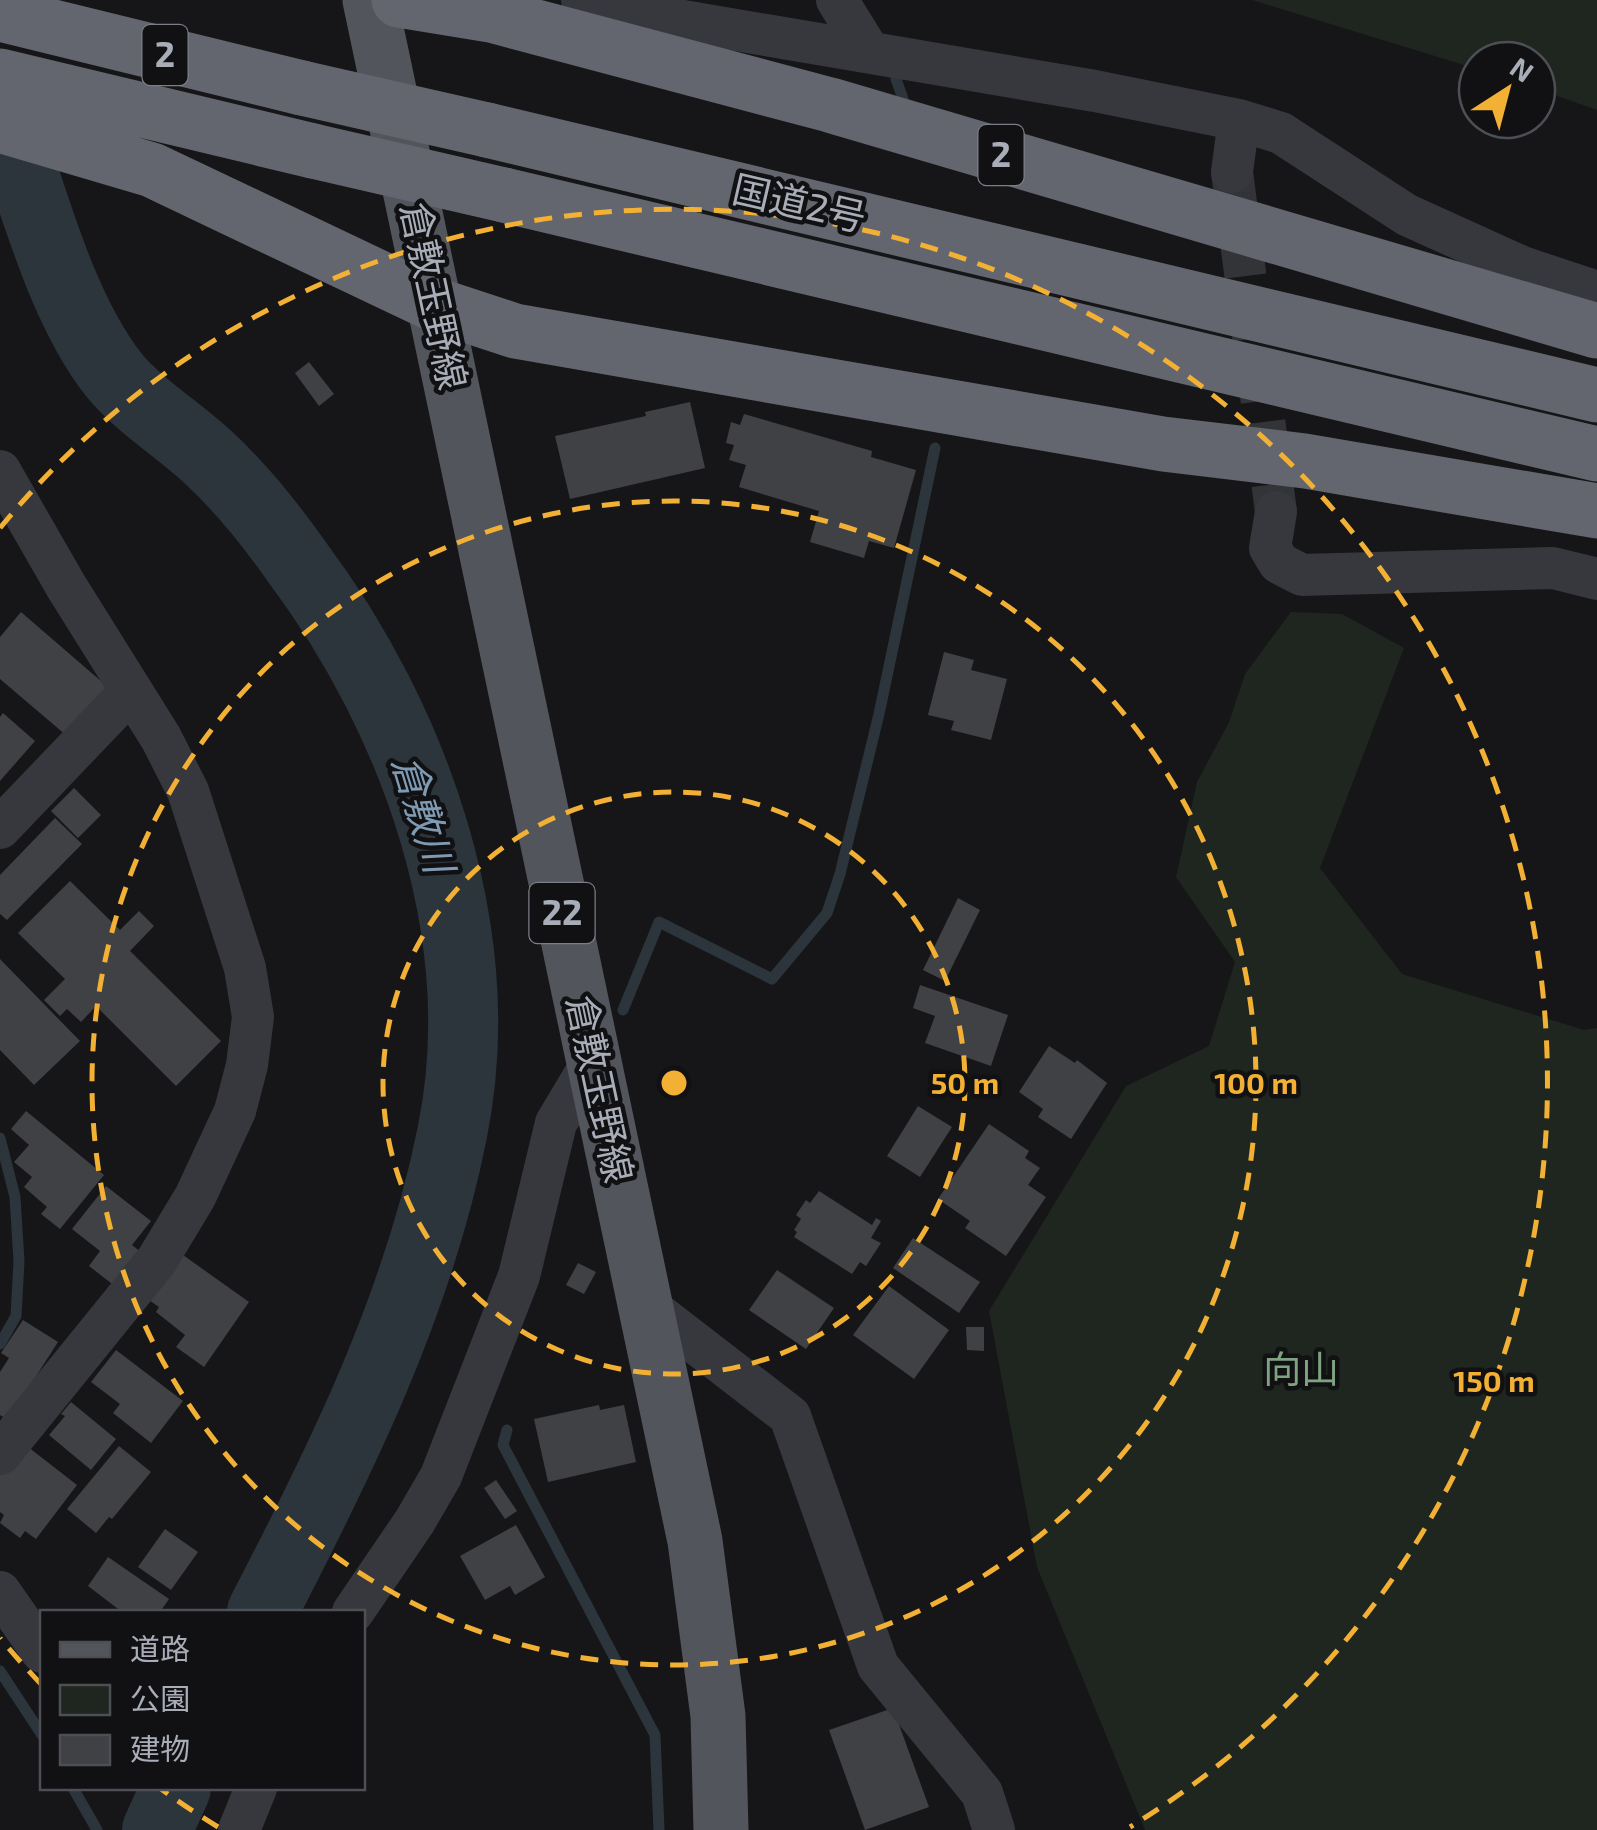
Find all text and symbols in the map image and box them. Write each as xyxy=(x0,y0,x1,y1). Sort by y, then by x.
road number: 2 xyxy=(142,25,188,85)
north arrow xyxy=(1457,40,1557,140)
text: N xyxy=(1504,49,1540,89)
road number: 2 xyxy=(978,125,1024,185)
street label: 国道2号 xyxy=(728,164,871,240)
street label: 倉敷玉野線 xyxy=(393,198,477,393)
water label: 倉敷川 xyxy=(384,749,467,882)
road number: 22 xyxy=(530,883,594,943)
street label: 倉敷玉野線 xyxy=(559,991,643,1186)
text: 50 m xyxy=(931,1064,999,1100)
text: 100 m xyxy=(1214,1064,1298,1100)
centre of rings xyxy=(656,1065,692,1101)
park label: 向山 xyxy=(1263,1345,1339,1391)
text: 150 m xyxy=(1453,1362,1535,1398)
legend xyxy=(40,1610,365,1790)
text: 道路 xyxy=(130,1630,190,1666)
text: 公園 xyxy=(130,1680,190,1716)
text: 建物 xyxy=(130,1730,190,1766)

